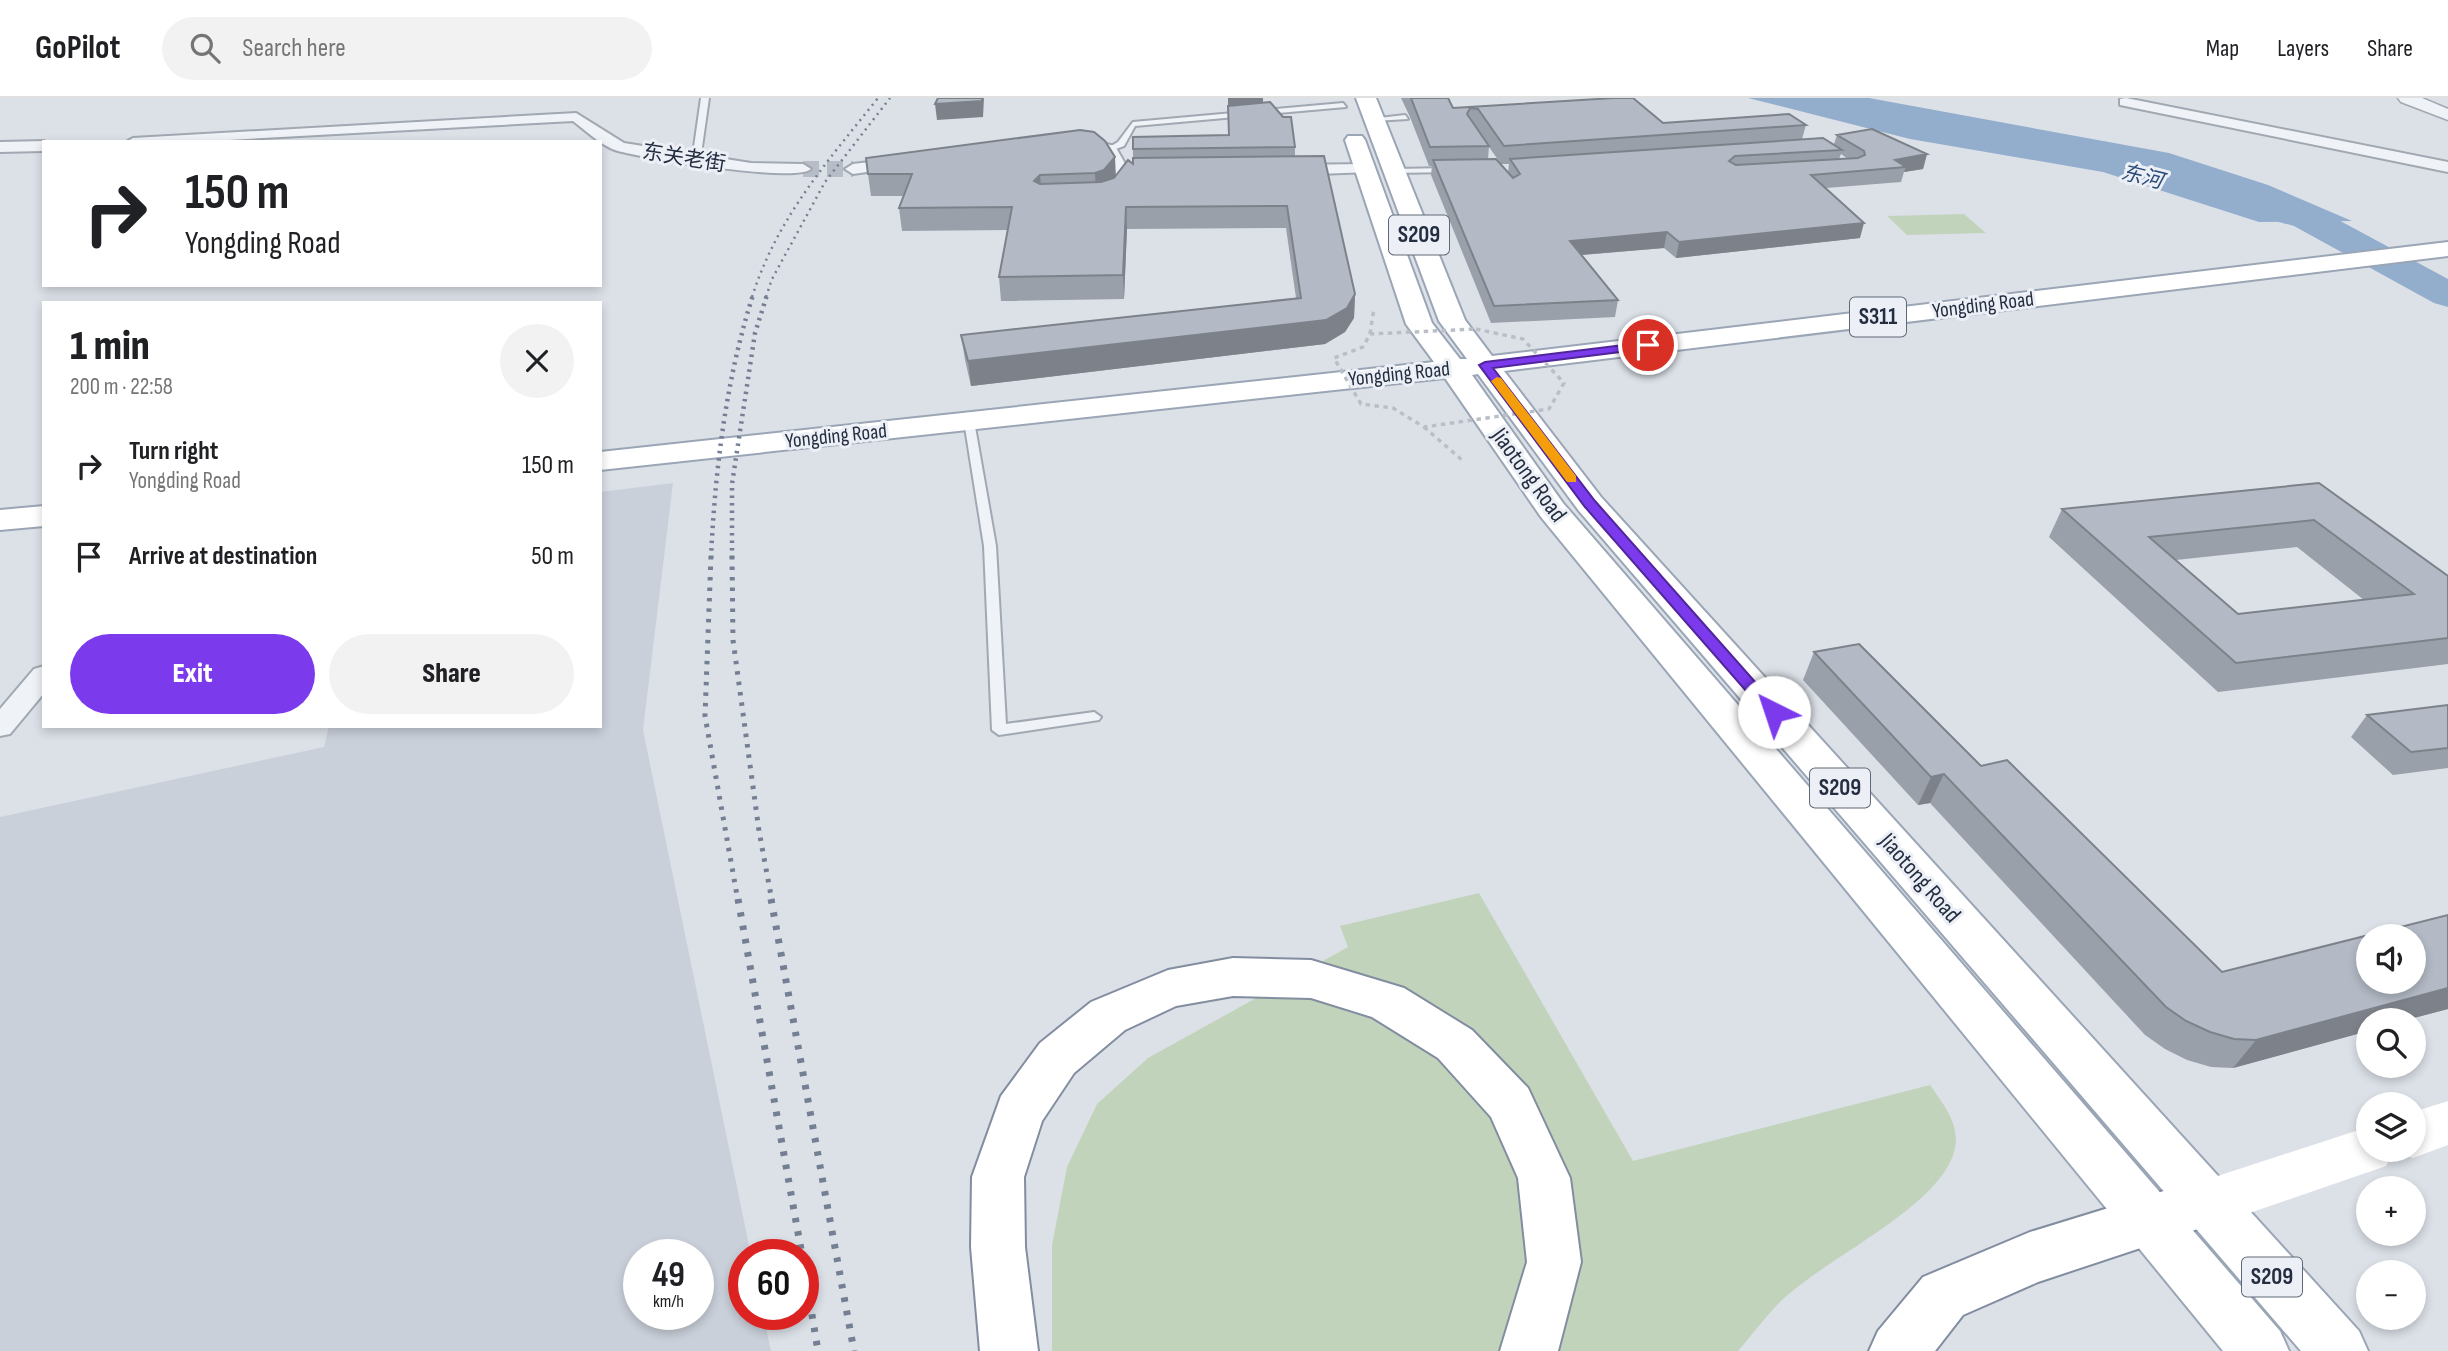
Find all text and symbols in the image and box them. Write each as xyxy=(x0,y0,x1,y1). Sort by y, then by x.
search box xyxy=(162,17,652,80)
text: GoPilot xyxy=(35,28,120,68)
icon: search xyxy=(186,29,224,67)
text: Search here xyxy=(242,33,346,64)
text: Map xyxy=(2206,34,2239,63)
text: Layers xyxy=(2277,34,2329,63)
text: Share xyxy=(2367,34,2413,63)
street label: 东关老街 xyxy=(641,139,727,177)
water label: 东河 xyxy=(2119,160,2169,195)
text: 150 m xyxy=(185,164,289,223)
icon: right xyxy=(70,168,161,259)
road number: S209 xyxy=(1389,216,1449,254)
text: Yongding Road xyxy=(185,224,341,263)
street label: Yongding Road xyxy=(1931,286,2035,324)
road number: S311 xyxy=(1850,298,1906,336)
pin xyxy=(1618,315,1678,375)
text: 1 min xyxy=(70,321,150,372)
button: close xyxy=(500,324,574,398)
icon: arrive xyxy=(1629,326,1667,364)
street label: Yongding Road xyxy=(1347,356,1451,392)
text: 200 m · 22:58 xyxy=(70,373,173,401)
street label: Yongding Road xyxy=(784,418,888,454)
street label: Jiaotong Road xyxy=(1485,421,1573,528)
text: Turn right xyxy=(129,436,218,467)
icon: right xyxy=(70,447,108,485)
text: 150 m xyxy=(522,450,574,481)
text: Yongding Road xyxy=(129,467,241,495)
icon: arrive xyxy=(70,538,108,576)
text: Arrive at destination xyxy=(129,541,317,572)
text: 50 m xyxy=(531,541,574,572)
button: Exit xyxy=(70,634,315,714)
button: Share xyxy=(329,634,574,714)
position arrow xyxy=(1737,675,1811,749)
road number: S209 xyxy=(1810,768,1870,808)
street label: Jiaotong Road xyxy=(1873,826,1967,929)
map controls xyxy=(2356,924,2426,1330)
button: sound xyxy=(2356,924,2426,994)
button: search xyxy=(2356,1008,2426,1078)
button: layers xyxy=(2356,1092,2426,1162)
button: + xyxy=(2356,1176,2426,1246)
speed limit sign: 60 xyxy=(728,1239,819,1330)
text: 49 xyxy=(652,1254,685,1297)
road number: S209 xyxy=(2242,1258,2302,1296)
button: − xyxy=(2356,1260,2426,1330)
text: km/h xyxy=(653,1291,684,1312)

